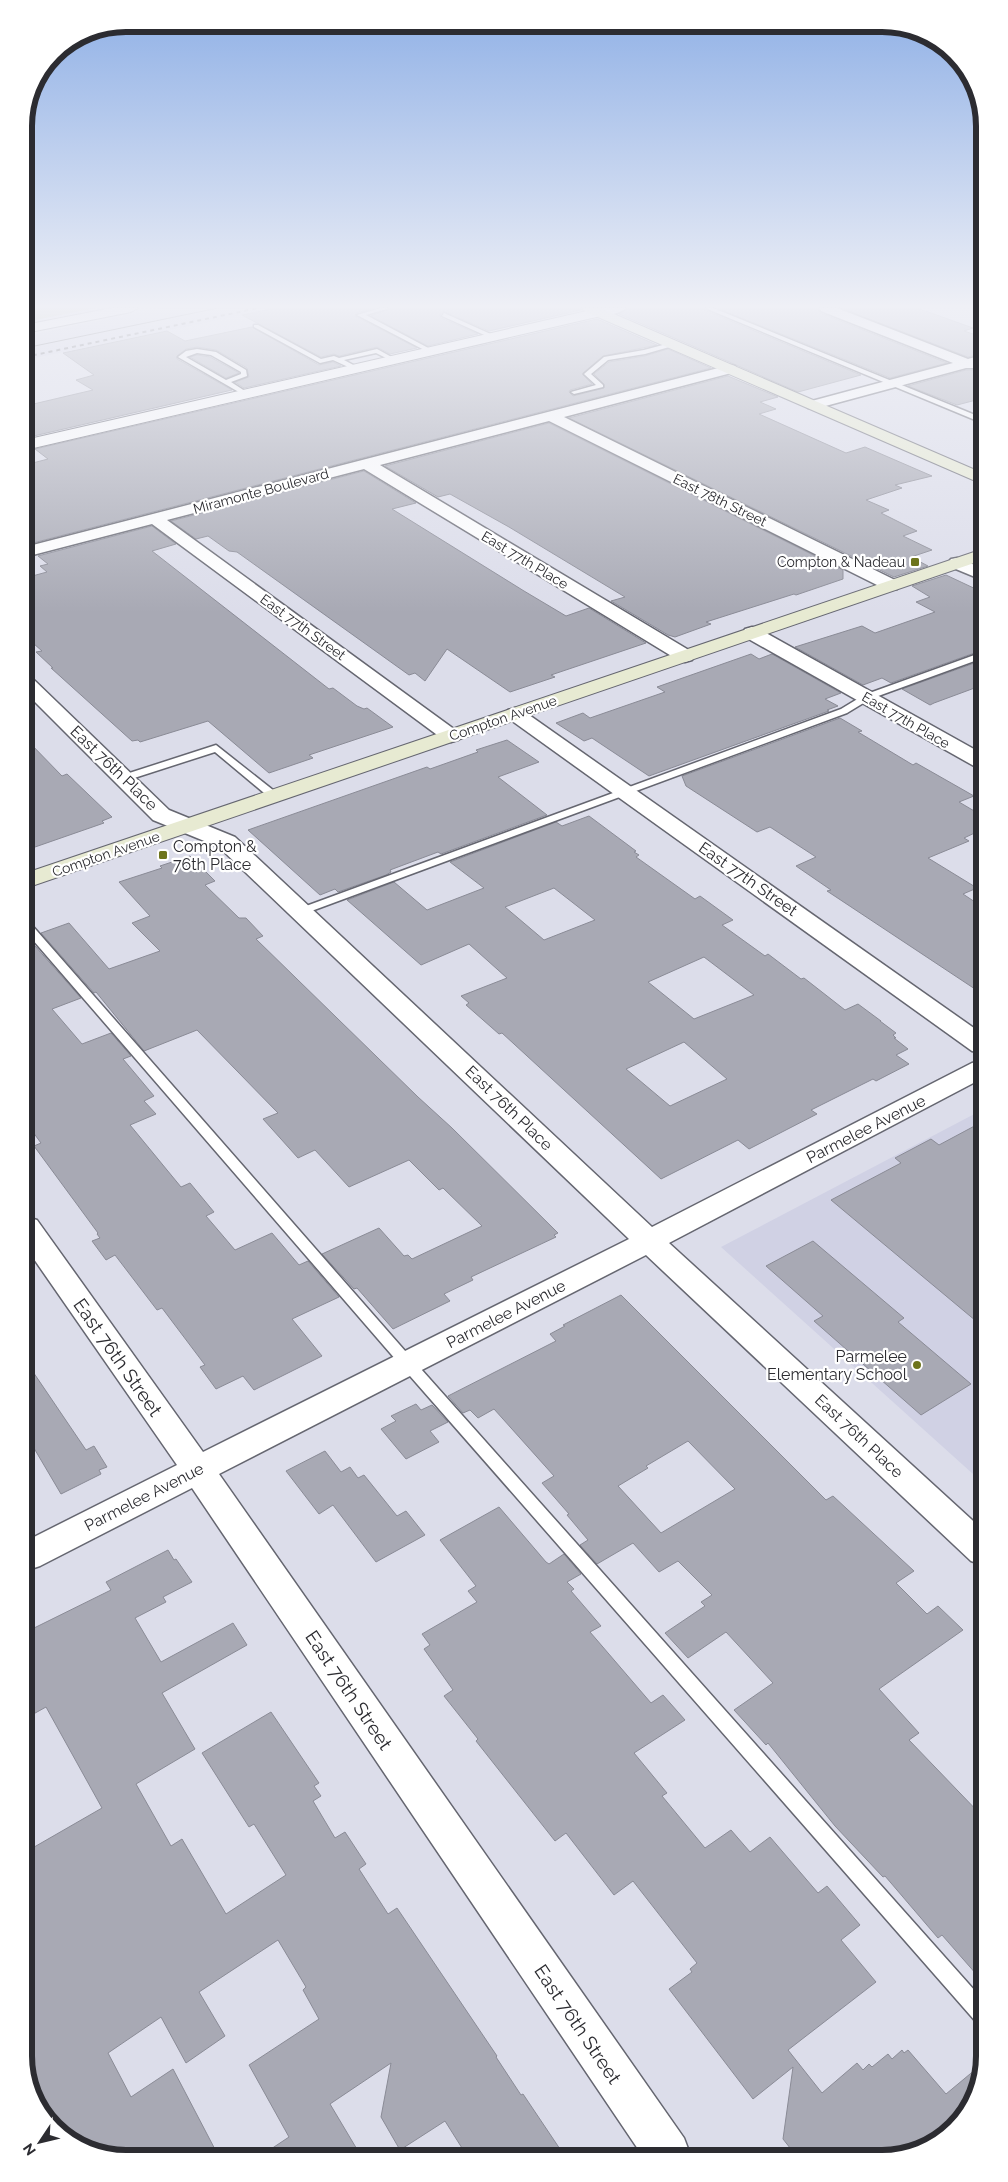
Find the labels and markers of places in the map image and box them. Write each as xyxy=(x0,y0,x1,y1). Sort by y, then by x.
place label: Compton & Nadeau xyxy=(777,554,905,570)
marker: Compton & Nadeau xyxy=(909,556,921,568)
place label: Compton & 76th Place xyxy=(173,837,257,874)
marker: Compton & 76th Place xyxy=(157,849,169,861)
place label: Parmelee Elementary School xyxy=(767,1347,908,1384)
marker: Parmelee Elementary School xyxy=(911,1359,923,1371)

